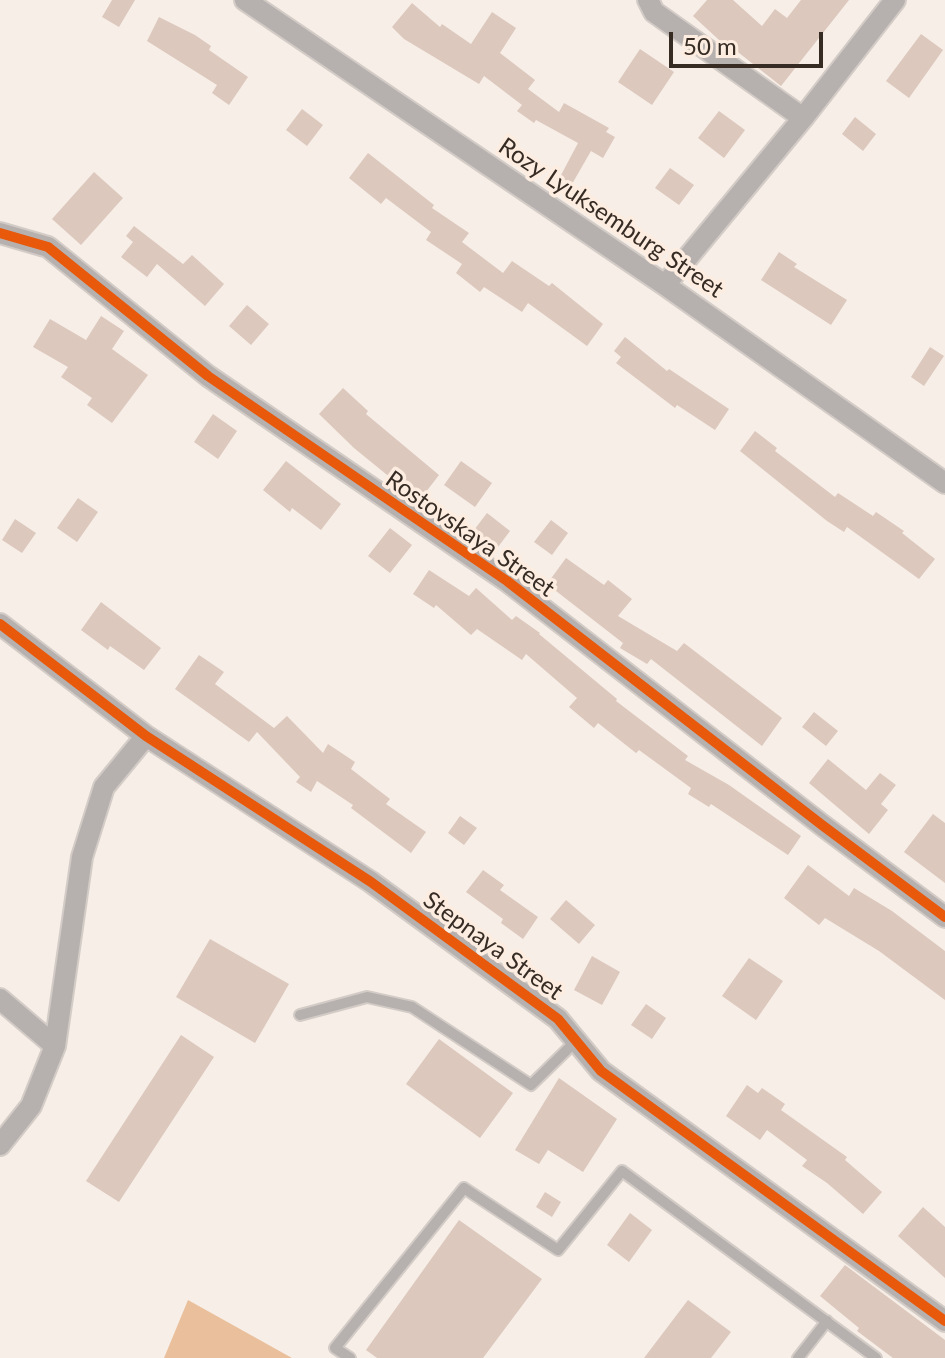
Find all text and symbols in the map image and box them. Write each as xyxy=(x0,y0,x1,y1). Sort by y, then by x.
scale bar xyxy=(673,16,827,66)
text: 50 m xyxy=(683,31,737,60)
street label: Rozy Lyuksemburg Street xyxy=(493,132,729,304)
street label: Rostovskaya Street xyxy=(380,465,560,603)
street label: Stepnaya Street xyxy=(418,886,568,1006)

